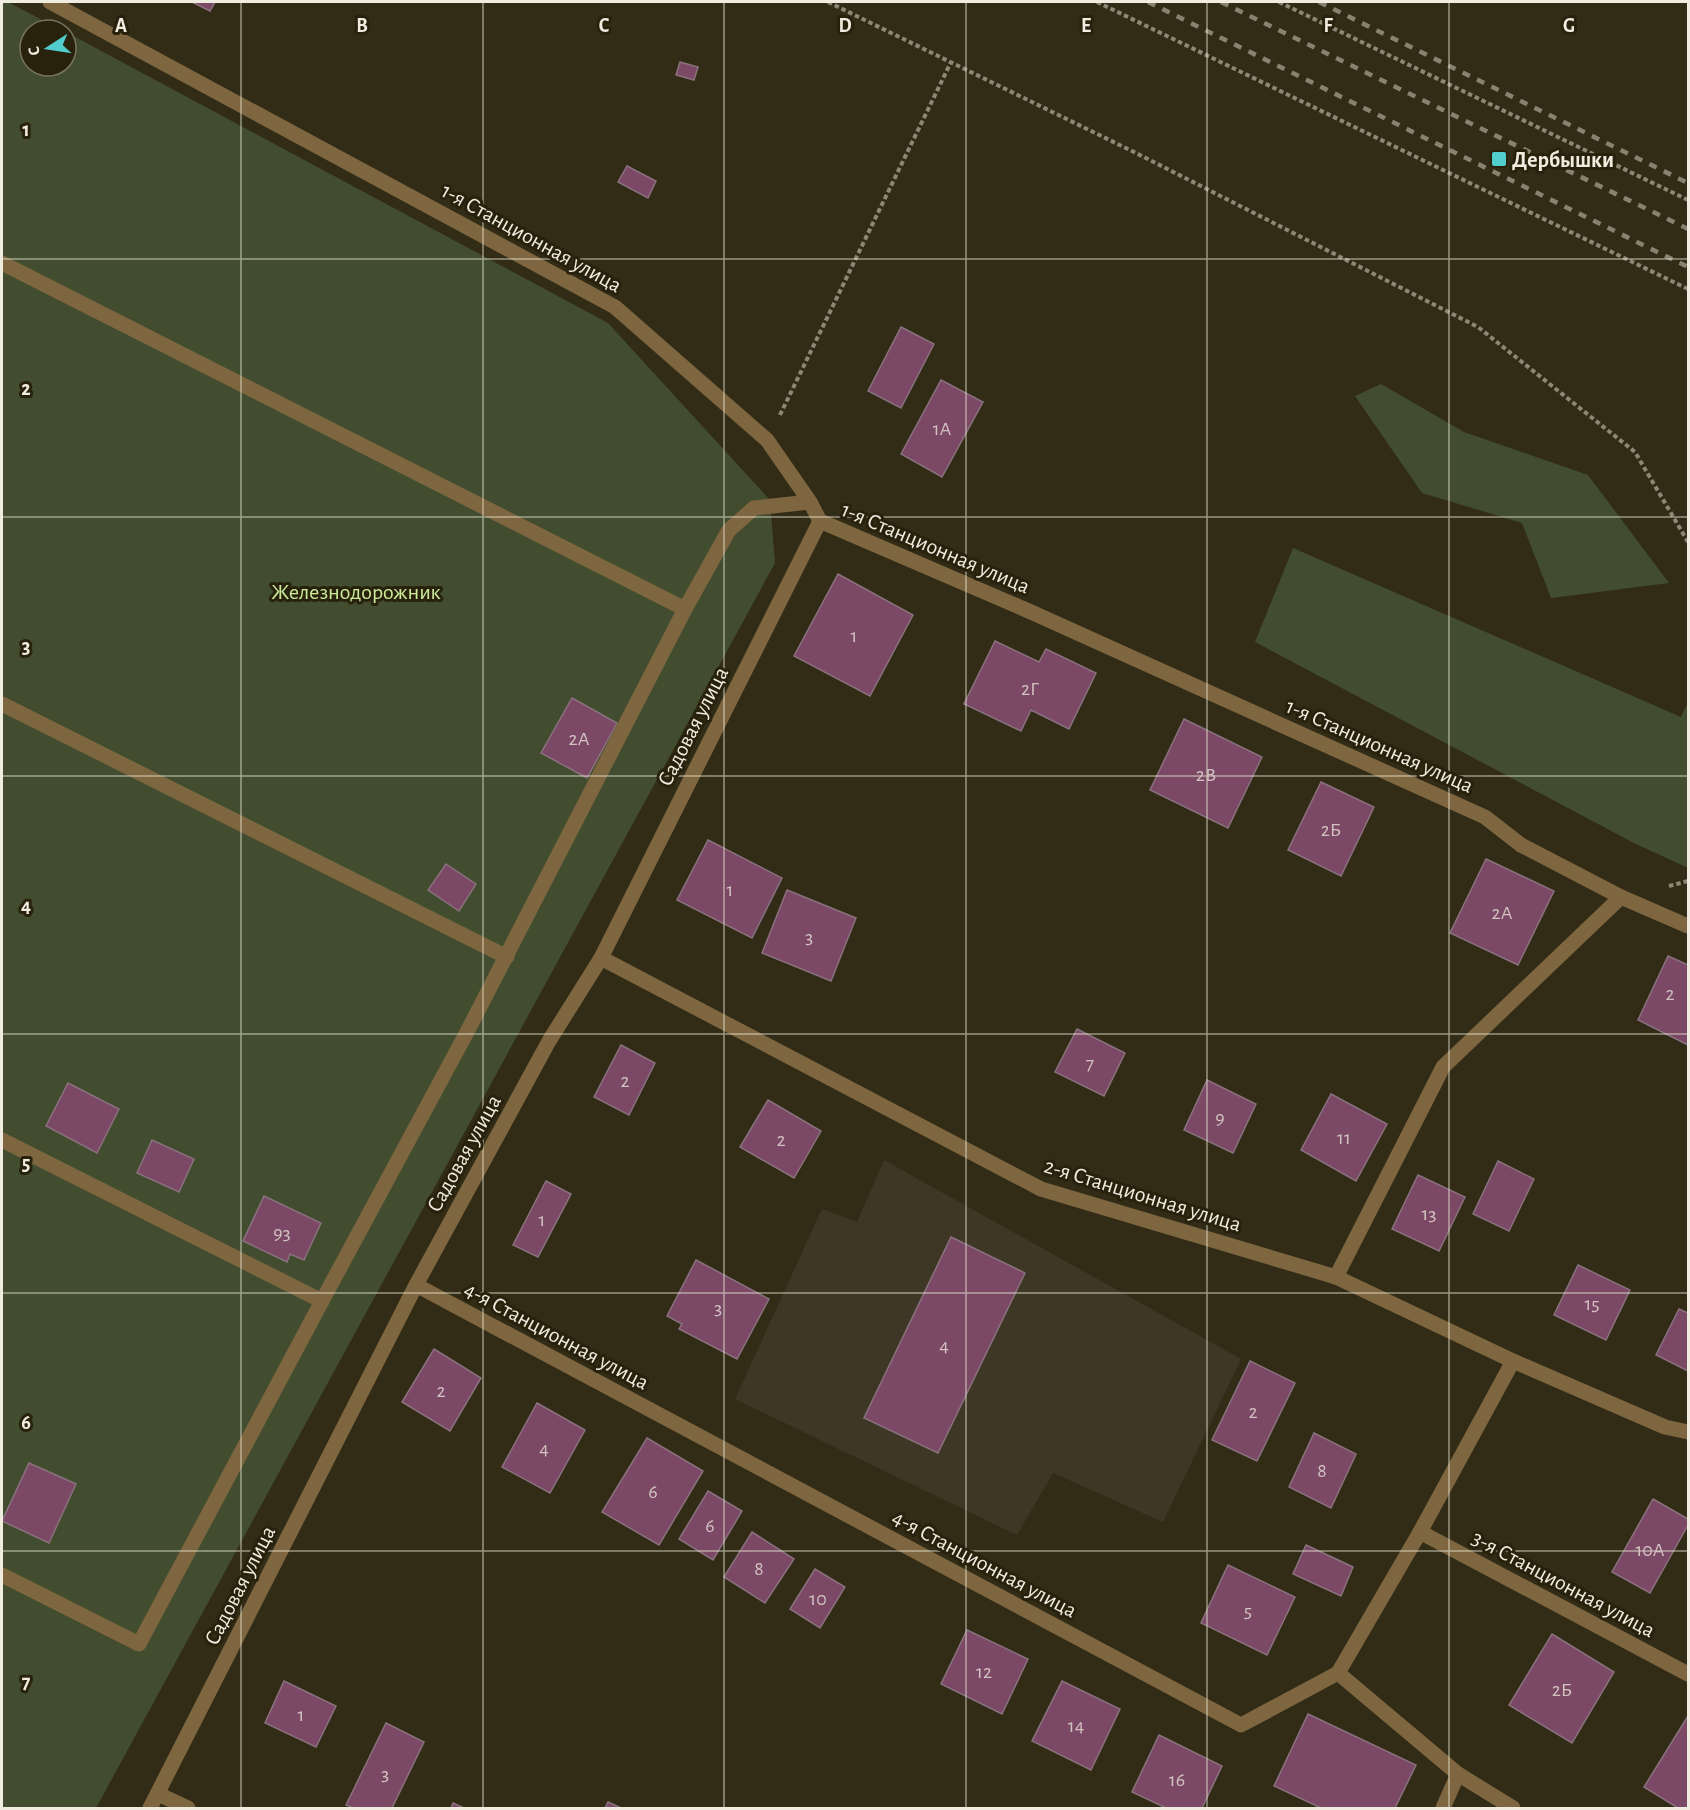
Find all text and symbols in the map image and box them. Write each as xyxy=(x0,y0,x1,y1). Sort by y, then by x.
text: A xyxy=(115,16,127,36)
text: B xyxy=(356,16,368,36)
text: C xyxy=(599,16,610,36)
text: D xyxy=(838,16,852,36)
text: E xyxy=(1081,16,1091,36)
text: F xyxy=(1323,16,1333,36)
text: G xyxy=(1563,16,1575,36)
north arrow xyxy=(18,18,78,78)
text: С xyxy=(26,45,43,57)
text: 1 xyxy=(22,120,30,140)
place label: Дербышки xyxy=(1512,149,1614,171)
marker: Дербышки xyxy=(1490,150,1508,168)
street label: 1-я Станционная улица xyxy=(438,179,625,297)
text: 2 xyxy=(21,379,31,399)
house number: 1А xyxy=(933,419,952,439)
street label: 1-я Станционная улица xyxy=(838,498,1033,598)
park label: Железнодорожник xyxy=(271,581,441,603)
house number: 1 xyxy=(851,626,857,646)
text: 3 xyxy=(22,637,30,657)
street label: Садовая улица xyxy=(654,663,732,789)
house number: 2Г xyxy=(1021,679,1039,699)
street label: 1-я Станционная улица xyxy=(1283,695,1476,797)
house number: 2А xyxy=(569,729,590,749)
house number: 2В xyxy=(1196,765,1216,785)
house number: 2Б xyxy=(1321,820,1341,840)
house number: 1 xyxy=(727,880,733,900)
text: 4 xyxy=(21,896,31,916)
house number: 2А xyxy=(1492,903,1513,923)
house number: 3 xyxy=(805,927,813,947)
house number: 2 xyxy=(1665,984,1675,1004)
house number: 7 xyxy=(1086,1054,1094,1074)
house number: 2 xyxy=(620,1071,630,1091)
street label: Садовая улица xyxy=(423,1091,505,1216)
house number: 9 xyxy=(1215,1108,1225,1128)
house number: 11 xyxy=(1337,1128,1351,1148)
house number: 2 xyxy=(776,1130,786,1150)
text: 5 xyxy=(22,1154,30,1174)
street label: 2-я Станционная улица xyxy=(1042,1154,1244,1235)
house number: 13 xyxy=(1421,1204,1437,1224)
house number: 1 xyxy=(539,1210,545,1230)
house number: 93 xyxy=(273,1223,291,1243)
street label: 4-я Станционная улица xyxy=(461,1278,652,1394)
house number: 15 xyxy=(1584,1294,1600,1314)
house number: 3 xyxy=(714,1298,722,1318)
house number: 4 xyxy=(939,1336,949,1356)
house number: 2 xyxy=(436,1381,446,1401)
house number: 2 xyxy=(1248,1402,1258,1422)
text: 6 xyxy=(21,1413,31,1433)
house number: 4 xyxy=(539,1439,549,1459)
house number: 8 xyxy=(1317,1461,1327,1481)
house number: 6 xyxy=(648,1482,658,1502)
street label: 4-я Станционная улица xyxy=(889,1506,1080,1622)
house number: 6 xyxy=(705,1516,715,1536)
street label: Садовая улица xyxy=(201,1522,279,1648)
street label: 3-я Станционная улица xyxy=(1468,1526,1659,1641)
house number: 10А xyxy=(1635,1540,1665,1560)
house number: 8 xyxy=(754,1559,764,1579)
house number: 10 xyxy=(809,1589,827,1609)
house number: 5 xyxy=(1244,1601,1252,1621)
house number: 12 xyxy=(976,1662,992,1682)
text: 7 xyxy=(22,1672,31,1692)
house number: 2Б xyxy=(1552,1680,1572,1700)
house number: 1 xyxy=(298,1705,304,1725)
house number: 14 xyxy=(1068,1716,1084,1736)
house number: 3 xyxy=(381,1764,389,1784)
house number: 16 xyxy=(1169,1770,1185,1790)

